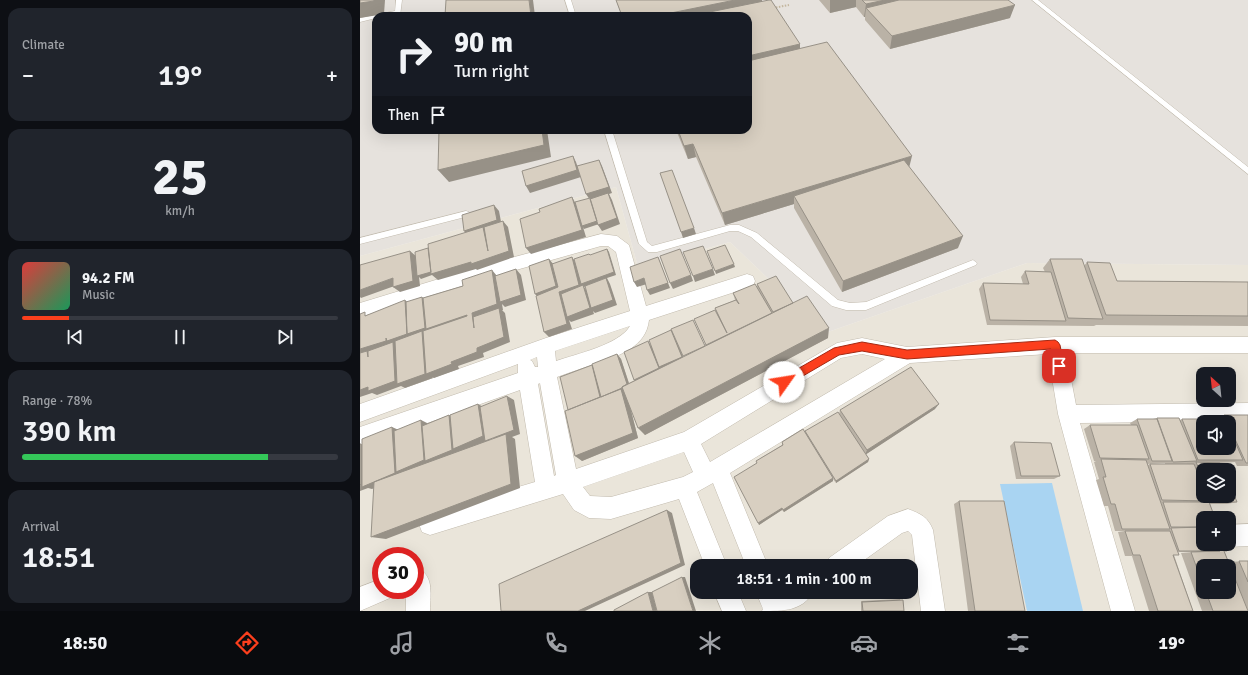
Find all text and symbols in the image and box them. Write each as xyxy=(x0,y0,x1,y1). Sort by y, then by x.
text: 90 m xyxy=(454,26,513,60)
icon: right xyxy=(388,28,440,80)
text: Climate xyxy=(22,37,65,53)
text: 19° xyxy=(158,57,202,94)
text: Turn right xyxy=(454,60,529,82)
text: − xyxy=(22,62,34,89)
text: + xyxy=(326,62,338,89)
icon: arrive xyxy=(427,104,449,126)
text: Then xyxy=(388,106,419,124)
text: 25 xyxy=(152,145,208,209)
text: km/h xyxy=(165,203,195,219)
text: 94.2 FM xyxy=(82,269,134,287)
text: Music xyxy=(82,287,115,303)
icon: previous xyxy=(64,326,86,348)
icon: pause xyxy=(169,326,191,348)
icon: next xyxy=(274,326,296,348)
pin xyxy=(1042,349,1076,383)
icon: arrive xyxy=(1048,355,1070,377)
position arrow xyxy=(763,361,805,403)
north arrow xyxy=(1196,367,1236,407)
map controls xyxy=(1196,367,1236,599)
text: Range · 78% xyxy=(22,393,92,409)
text: 390 km xyxy=(22,413,117,450)
button: sound xyxy=(1196,415,1236,455)
button: layers xyxy=(1196,463,1236,503)
button: + xyxy=(1196,511,1236,551)
text: Arrival xyxy=(22,519,59,535)
text: 18:51 xyxy=(22,539,95,576)
speed limit sign: 30 xyxy=(372,547,424,599)
button: − xyxy=(1196,559,1236,599)
text: 18:51 · 1 min · 100 m xyxy=(737,570,871,588)
icon: directions xyxy=(233,629,261,657)
icon: music xyxy=(388,629,416,657)
icon: phone xyxy=(542,629,570,657)
icon: climate xyxy=(696,629,724,657)
icon: car xyxy=(850,629,878,657)
icon: filters xyxy=(1004,629,1032,657)
text: 18:50 xyxy=(63,632,107,654)
text: 19° xyxy=(1158,632,1185,654)

